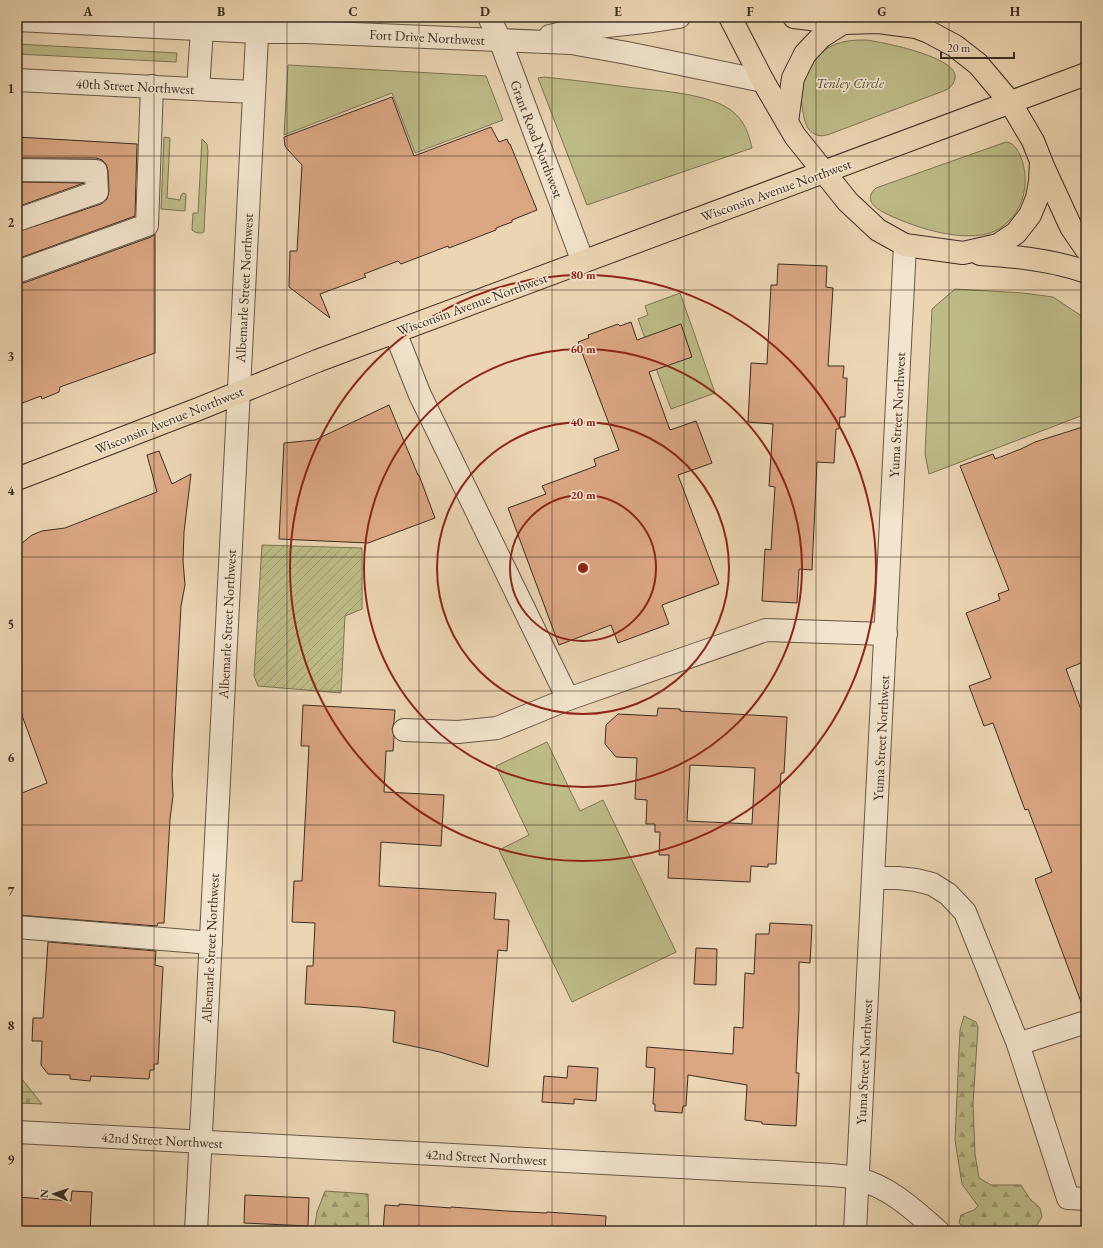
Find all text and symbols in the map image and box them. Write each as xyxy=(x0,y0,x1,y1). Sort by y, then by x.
text: A xyxy=(82,3,93,20)
text: B xyxy=(217,3,225,20)
text: C xyxy=(348,3,358,20)
text: D xyxy=(480,3,490,20)
text: E xyxy=(614,3,622,20)
text: F xyxy=(746,3,754,20)
text: G xyxy=(877,3,887,20)
text: H xyxy=(1010,3,1021,20)
street label: Fort Drive Northwest xyxy=(369,25,486,49)
scale bar xyxy=(941,34,1014,60)
text: 20 m xyxy=(947,40,971,56)
street label: 40th Street Northwest xyxy=(75,74,195,98)
park label: Tenley Circle xyxy=(816,74,884,92)
street label: Grant Road Northwest xyxy=(506,78,568,201)
text: 1 xyxy=(8,80,15,97)
street label: Wisconsin Avenue Northwest xyxy=(698,154,854,226)
street label: Albemarle Street Northwest xyxy=(231,212,257,364)
text: 2 xyxy=(8,214,15,231)
text: 80 m xyxy=(570,267,596,283)
street label: Wisconsin Avenue Northwest xyxy=(394,268,550,340)
text: 60 m xyxy=(570,341,596,357)
text: 3 xyxy=(8,348,15,365)
street label: Yuma Street Northwest xyxy=(885,351,909,478)
street label: Wisconsin Avenue Northwest xyxy=(92,382,247,458)
text: 40 m xyxy=(570,414,596,430)
text: 4 xyxy=(8,482,15,499)
text: 20 m xyxy=(570,487,596,503)
street label: Albemarle Street Northwest xyxy=(214,548,240,700)
centre of rings xyxy=(576,561,590,575)
text: 5 xyxy=(8,616,14,633)
street label: Yuma Street Northwest xyxy=(869,674,893,801)
text: 6 xyxy=(8,749,15,766)
street label: Albemarle Street Northwest xyxy=(197,872,223,1024)
text: 7 xyxy=(8,883,15,900)
street label: Yuma Street Northwest xyxy=(852,998,876,1125)
text: 8 xyxy=(8,1017,15,1034)
street label: 42nd Street Northwest xyxy=(101,1128,224,1152)
street label: 42nd Street Northwest xyxy=(425,1145,548,1169)
text: 9 xyxy=(8,1151,15,1168)
north arrow xyxy=(34,1174,74,1214)
text: N xyxy=(37,1189,51,1198)

